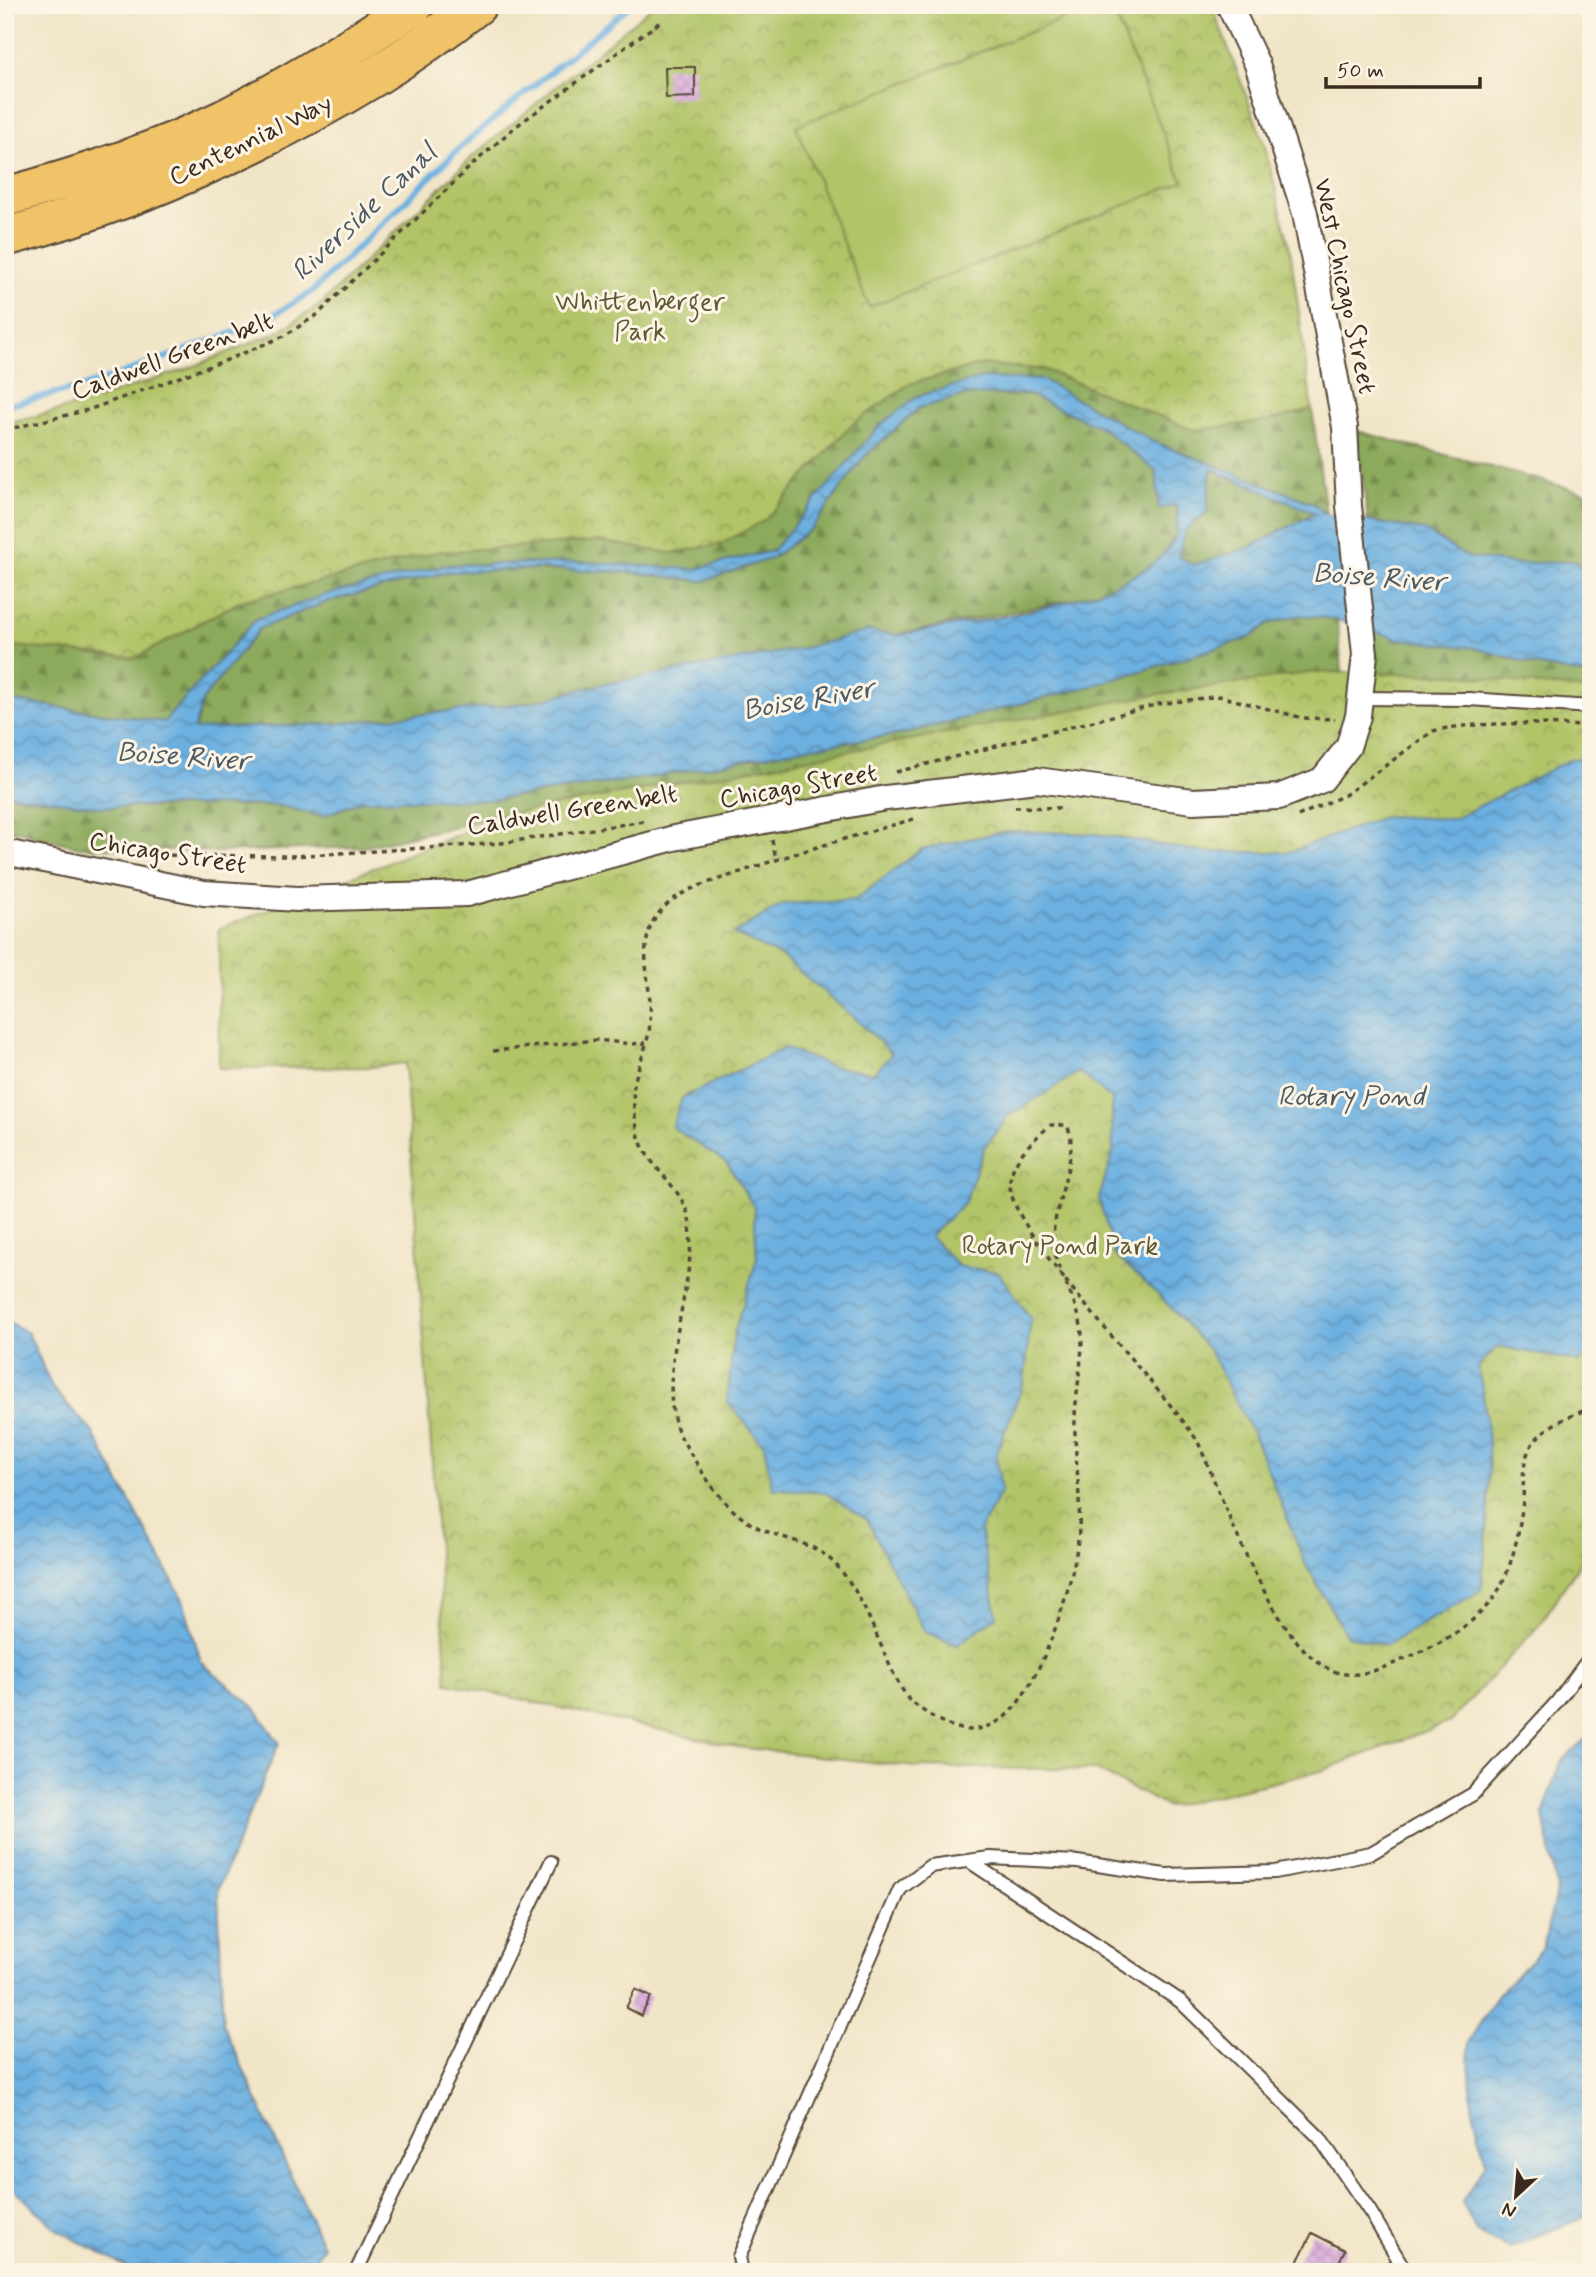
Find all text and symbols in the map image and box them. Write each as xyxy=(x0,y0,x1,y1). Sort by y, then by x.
scale bar xyxy=(1326,46,1480,90)
text: 50 m xyxy=(1337,57,1384,85)
street label: Centennial Way xyxy=(164,87,338,195)
water label: Riverside Canal xyxy=(284,134,447,290)
street label: West Chicago Street xyxy=(1305,176,1383,397)
park label: Whittenberger Park xyxy=(555,286,726,350)
street label: Caldwell Greenbelt xyxy=(67,305,278,409)
water label: Boise River xyxy=(1312,555,1449,602)
water label: Boise River xyxy=(740,670,880,730)
water label: Boise River xyxy=(116,734,253,781)
street label: Chicago Street xyxy=(717,756,880,818)
street label: Caldwell Greenbelt xyxy=(465,778,680,844)
street label: Chicago Street xyxy=(86,825,249,883)
water label: Rotary Pond xyxy=(1278,1079,1427,1116)
park label: Rotary Pond Park xyxy=(962,1230,1158,1264)
north arrow xyxy=(1480,2162,1550,2232)
text: N xyxy=(1498,2196,1520,2224)

